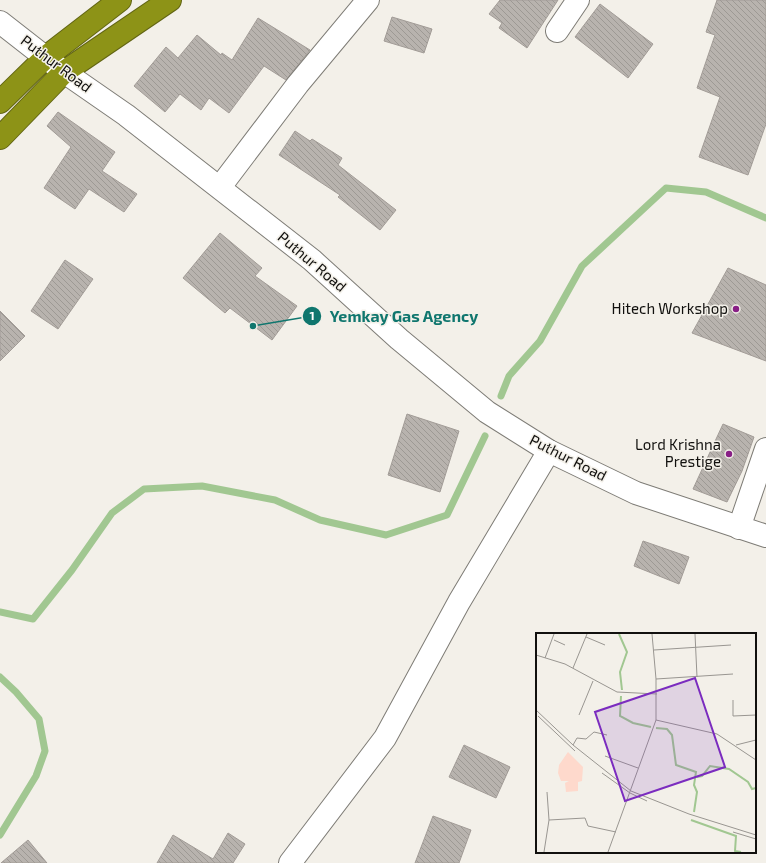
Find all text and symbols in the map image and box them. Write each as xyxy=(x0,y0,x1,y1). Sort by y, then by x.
street label: Puthur Road xyxy=(18,31,96,96)
street label: Puthur Road xyxy=(275,227,351,295)
place label: Hitech Workshop xyxy=(612,299,728,317)
callout: Yemkay Gas Agency xyxy=(302,302,487,330)
marker: Hitech Workshop xyxy=(731,304,741,314)
text: Yemkay Gas Agency xyxy=(330,306,478,326)
text: 1 xyxy=(309,308,315,322)
street label: Puthur Road xyxy=(527,430,610,484)
place label: Lord Krishna Prestige xyxy=(635,435,721,470)
marker: Lord Krishna Prestige xyxy=(724,449,734,459)
inset map xyxy=(536,633,756,853)

